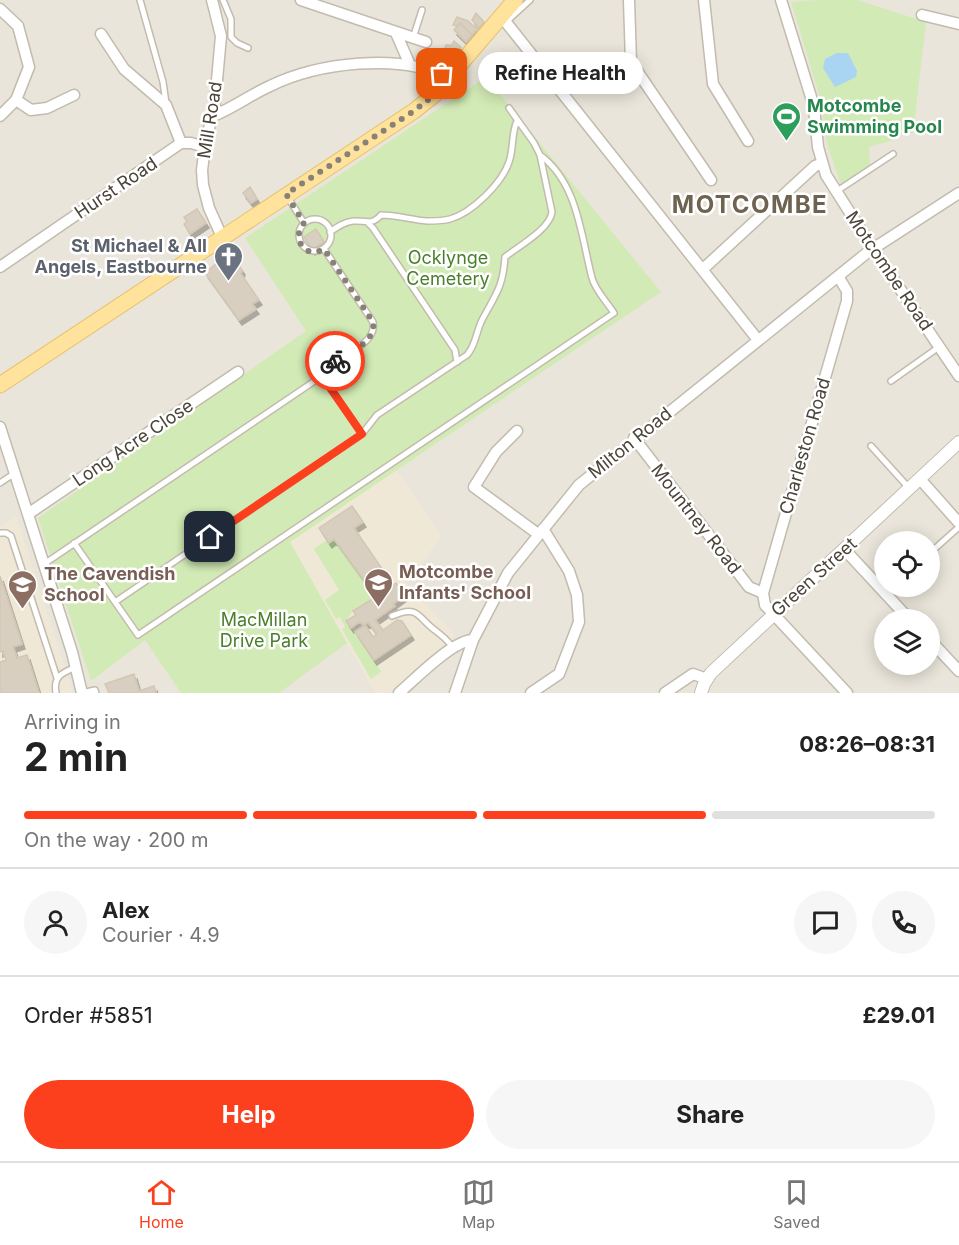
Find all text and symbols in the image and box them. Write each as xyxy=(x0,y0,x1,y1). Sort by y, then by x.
pin xyxy=(416,48,467,99)
callout: Refine Health xyxy=(478,53,643,95)
icon: bag xyxy=(425,57,458,90)
text: Refine Health xyxy=(495,61,626,85)
street label: Mill Road xyxy=(193,80,226,160)
place label: Motcombe Swimming Pool xyxy=(807,95,942,137)
sports icon: Motcombe Swimming Pool xyxy=(770,100,802,142)
street label: Hurst Road xyxy=(71,152,161,223)
district label: MOTCOMBE xyxy=(672,190,828,219)
street label: Motcombe Road xyxy=(842,207,937,334)
place label: St Michael & All Angels, Eastbourne xyxy=(34,235,207,277)
church icon: St Michael & All Angels, Eastbourne xyxy=(212,240,244,282)
park label: Ocklynge Cemetery xyxy=(406,247,490,289)
courier xyxy=(305,331,365,391)
icon: bike xyxy=(319,345,352,378)
street label: Charleston Road xyxy=(775,375,834,516)
street label: Long Acre Close xyxy=(69,395,197,491)
street label: Milton Road xyxy=(584,403,675,483)
street label: Mountney Road xyxy=(647,460,746,578)
pin xyxy=(184,511,235,562)
icon: home xyxy=(193,520,226,553)
map controls xyxy=(874,531,940,675)
button: locate xyxy=(874,531,940,597)
street label: Green Street xyxy=(767,533,861,620)
place label: Motcombe Infants' School xyxy=(399,561,531,603)
place label: The Cavendish School xyxy=(44,563,176,605)
school or university icon: Motcombe Infants' School xyxy=(362,566,394,608)
school or university icon: The Cavendish School xyxy=(7,568,39,610)
park label: MacMillan Drive Park xyxy=(220,609,308,651)
button: layers xyxy=(874,609,940,675)
text: Arriving in xyxy=(24,710,121,734)
text: 08:26–08:31 xyxy=(799,731,935,757)
text: 2 min xyxy=(24,733,128,780)
text: On the way · 200 m xyxy=(24,828,209,852)
button: person xyxy=(24,891,87,954)
button: chat xyxy=(794,891,857,954)
button: phone xyxy=(872,891,935,954)
text: Alex xyxy=(102,897,150,923)
text: Courier · 4.9 xyxy=(102,923,220,947)
text: Order #5851 xyxy=(24,1002,153,1028)
text: £29.01 xyxy=(862,1002,935,1028)
button: Help xyxy=(24,1080,474,1149)
button: Share xyxy=(486,1080,935,1149)
tab: Home xyxy=(139,1176,184,1232)
tab: Map xyxy=(462,1176,495,1232)
tab: Saved xyxy=(773,1176,820,1232)

